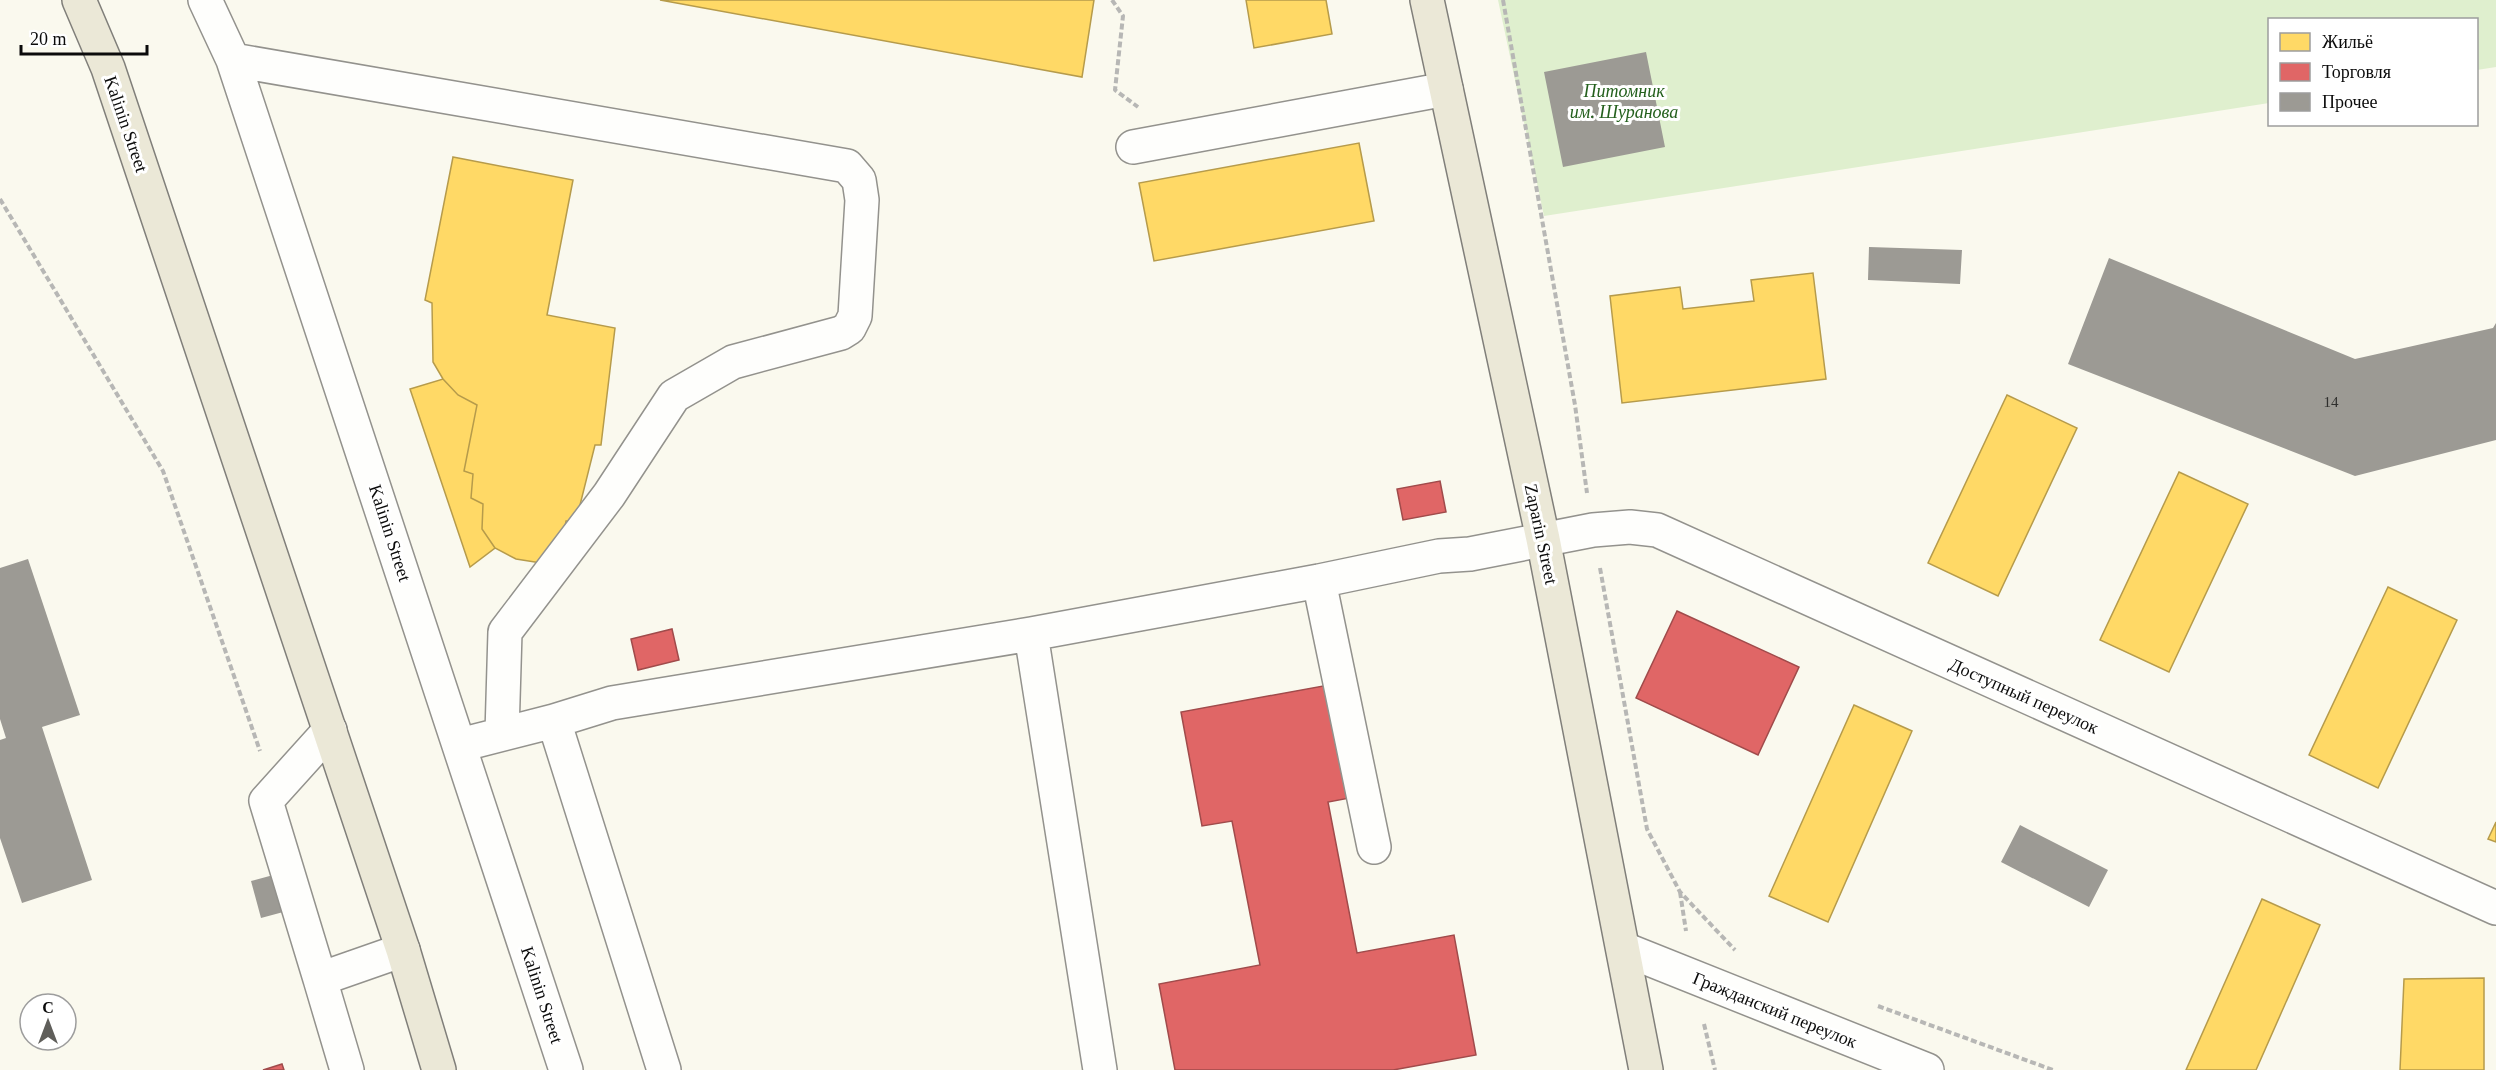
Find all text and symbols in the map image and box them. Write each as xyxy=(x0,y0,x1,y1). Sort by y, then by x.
scale bar xyxy=(21,18,147,56)
legend xyxy=(2268,18,2478,126)
text: 20 m xyxy=(30,29,67,49)
text: Жильё xyxy=(2322,32,2373,52)
text: Торговля xyxy=(2322,62,2391,82)
street label: Kalinin Street xyxy=(100,73,152,175)
park label: Питомник им. Шуранова xyxy=(1570,81,1678,122)
text: Прочее xyxy=(2322,92,2378,112)
house number: 14 xyxy=(2324,394,2339,410)
street label: Kalinin Street xyxy=(365,482,415,584)
street label: Zaparin Street xyxy=(1521,482,1561,586)
street label: Доступный переулок xyxy=(1946,654,2102,738)
street label: Kalinin Street xyxy=(517,944,567,1046)
street label: Гражданский переулок xyxy=(1690,968,1860,1052)
north arrow xyxy=(18,992,78,1052)
text: С xyxy=(42,999,54,1016)

